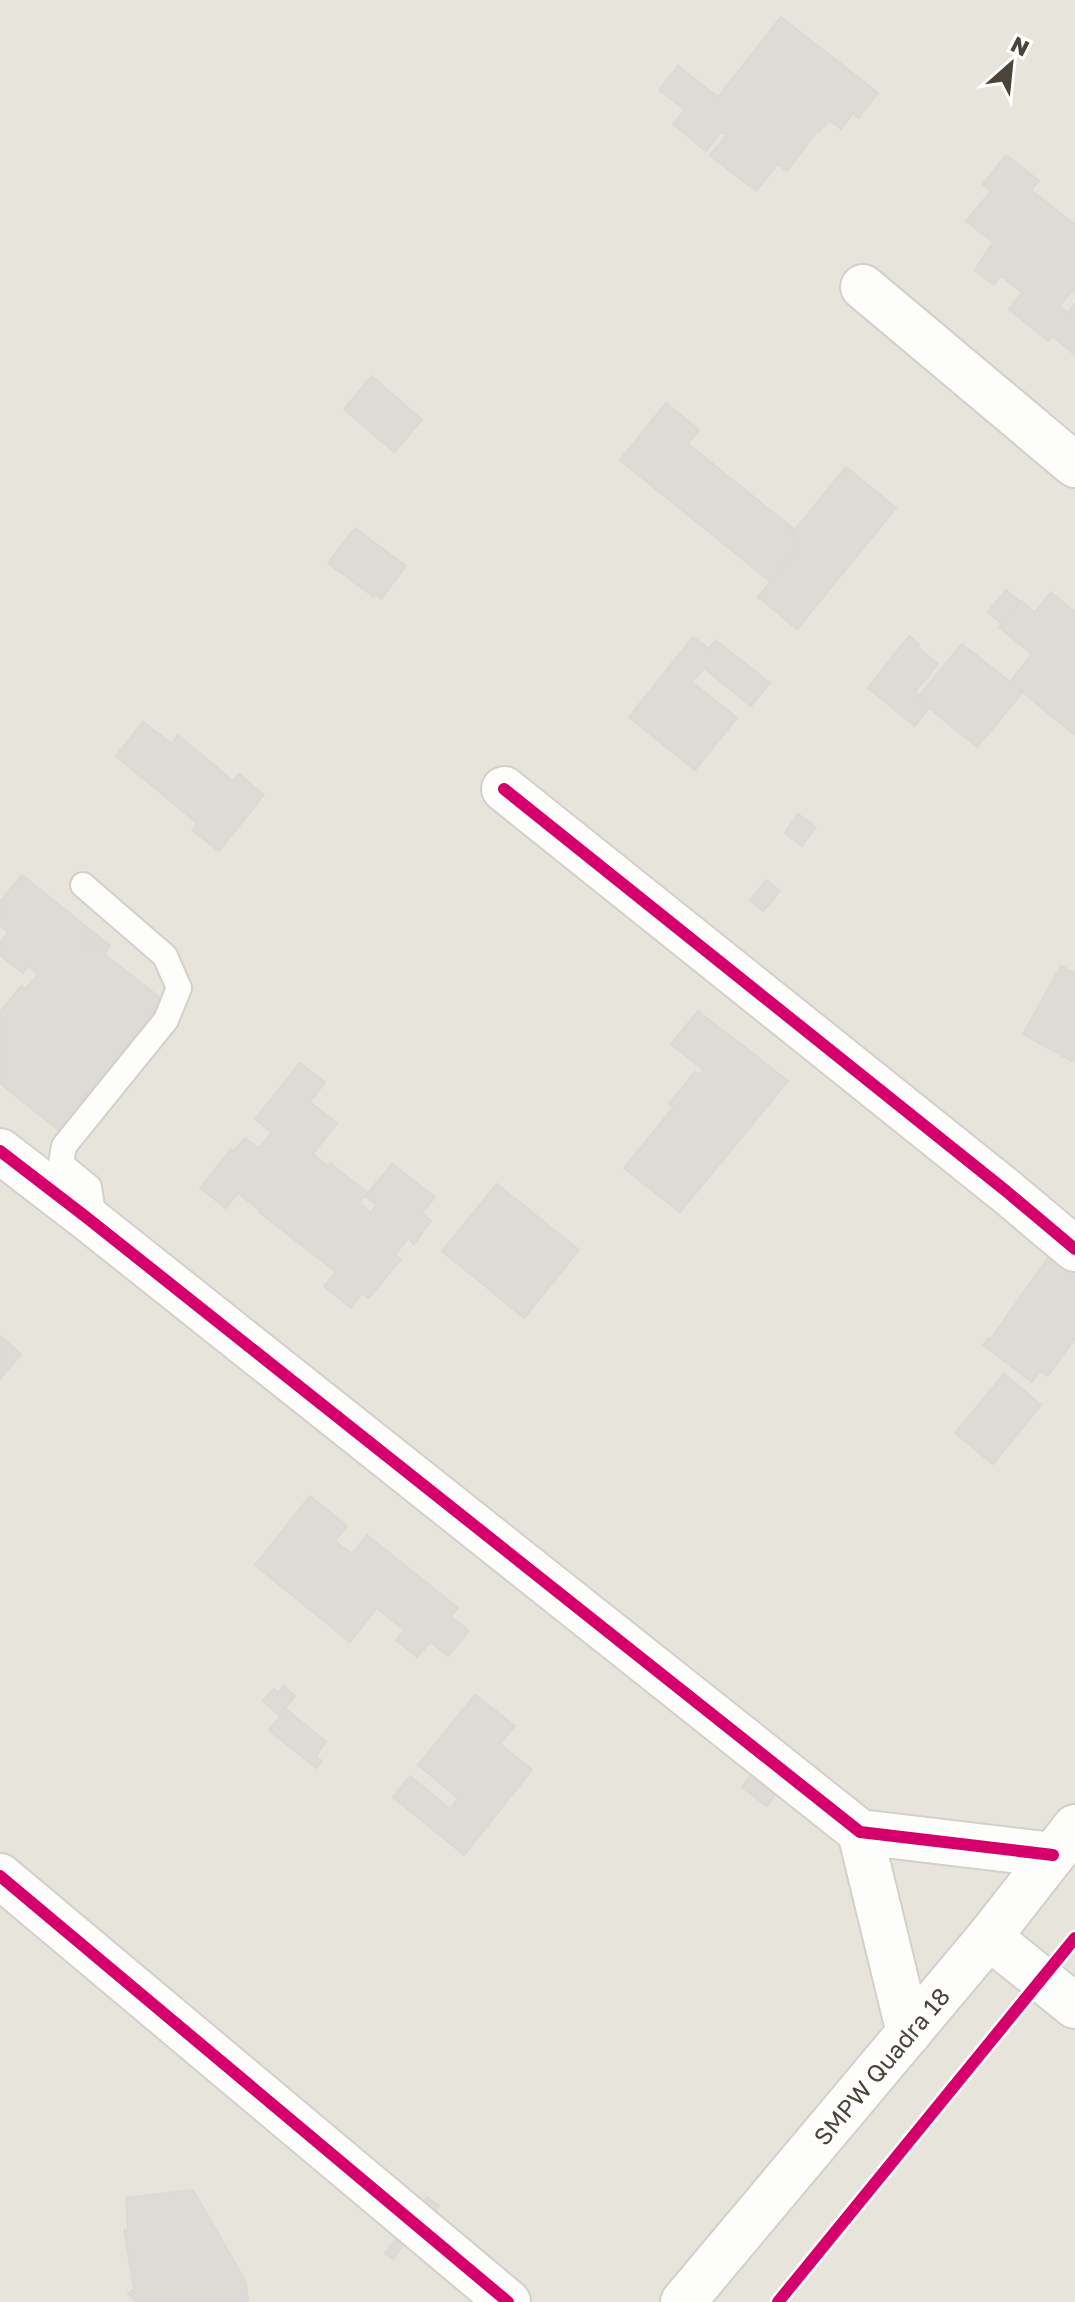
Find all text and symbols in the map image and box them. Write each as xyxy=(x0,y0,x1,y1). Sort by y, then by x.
north arrow xyxy=(971,24,1051,104)
text: N xyxy=(1007,30,1034,62)
street label: SMPW Quadra 18 xyxy=(807,1981,955,2151)

